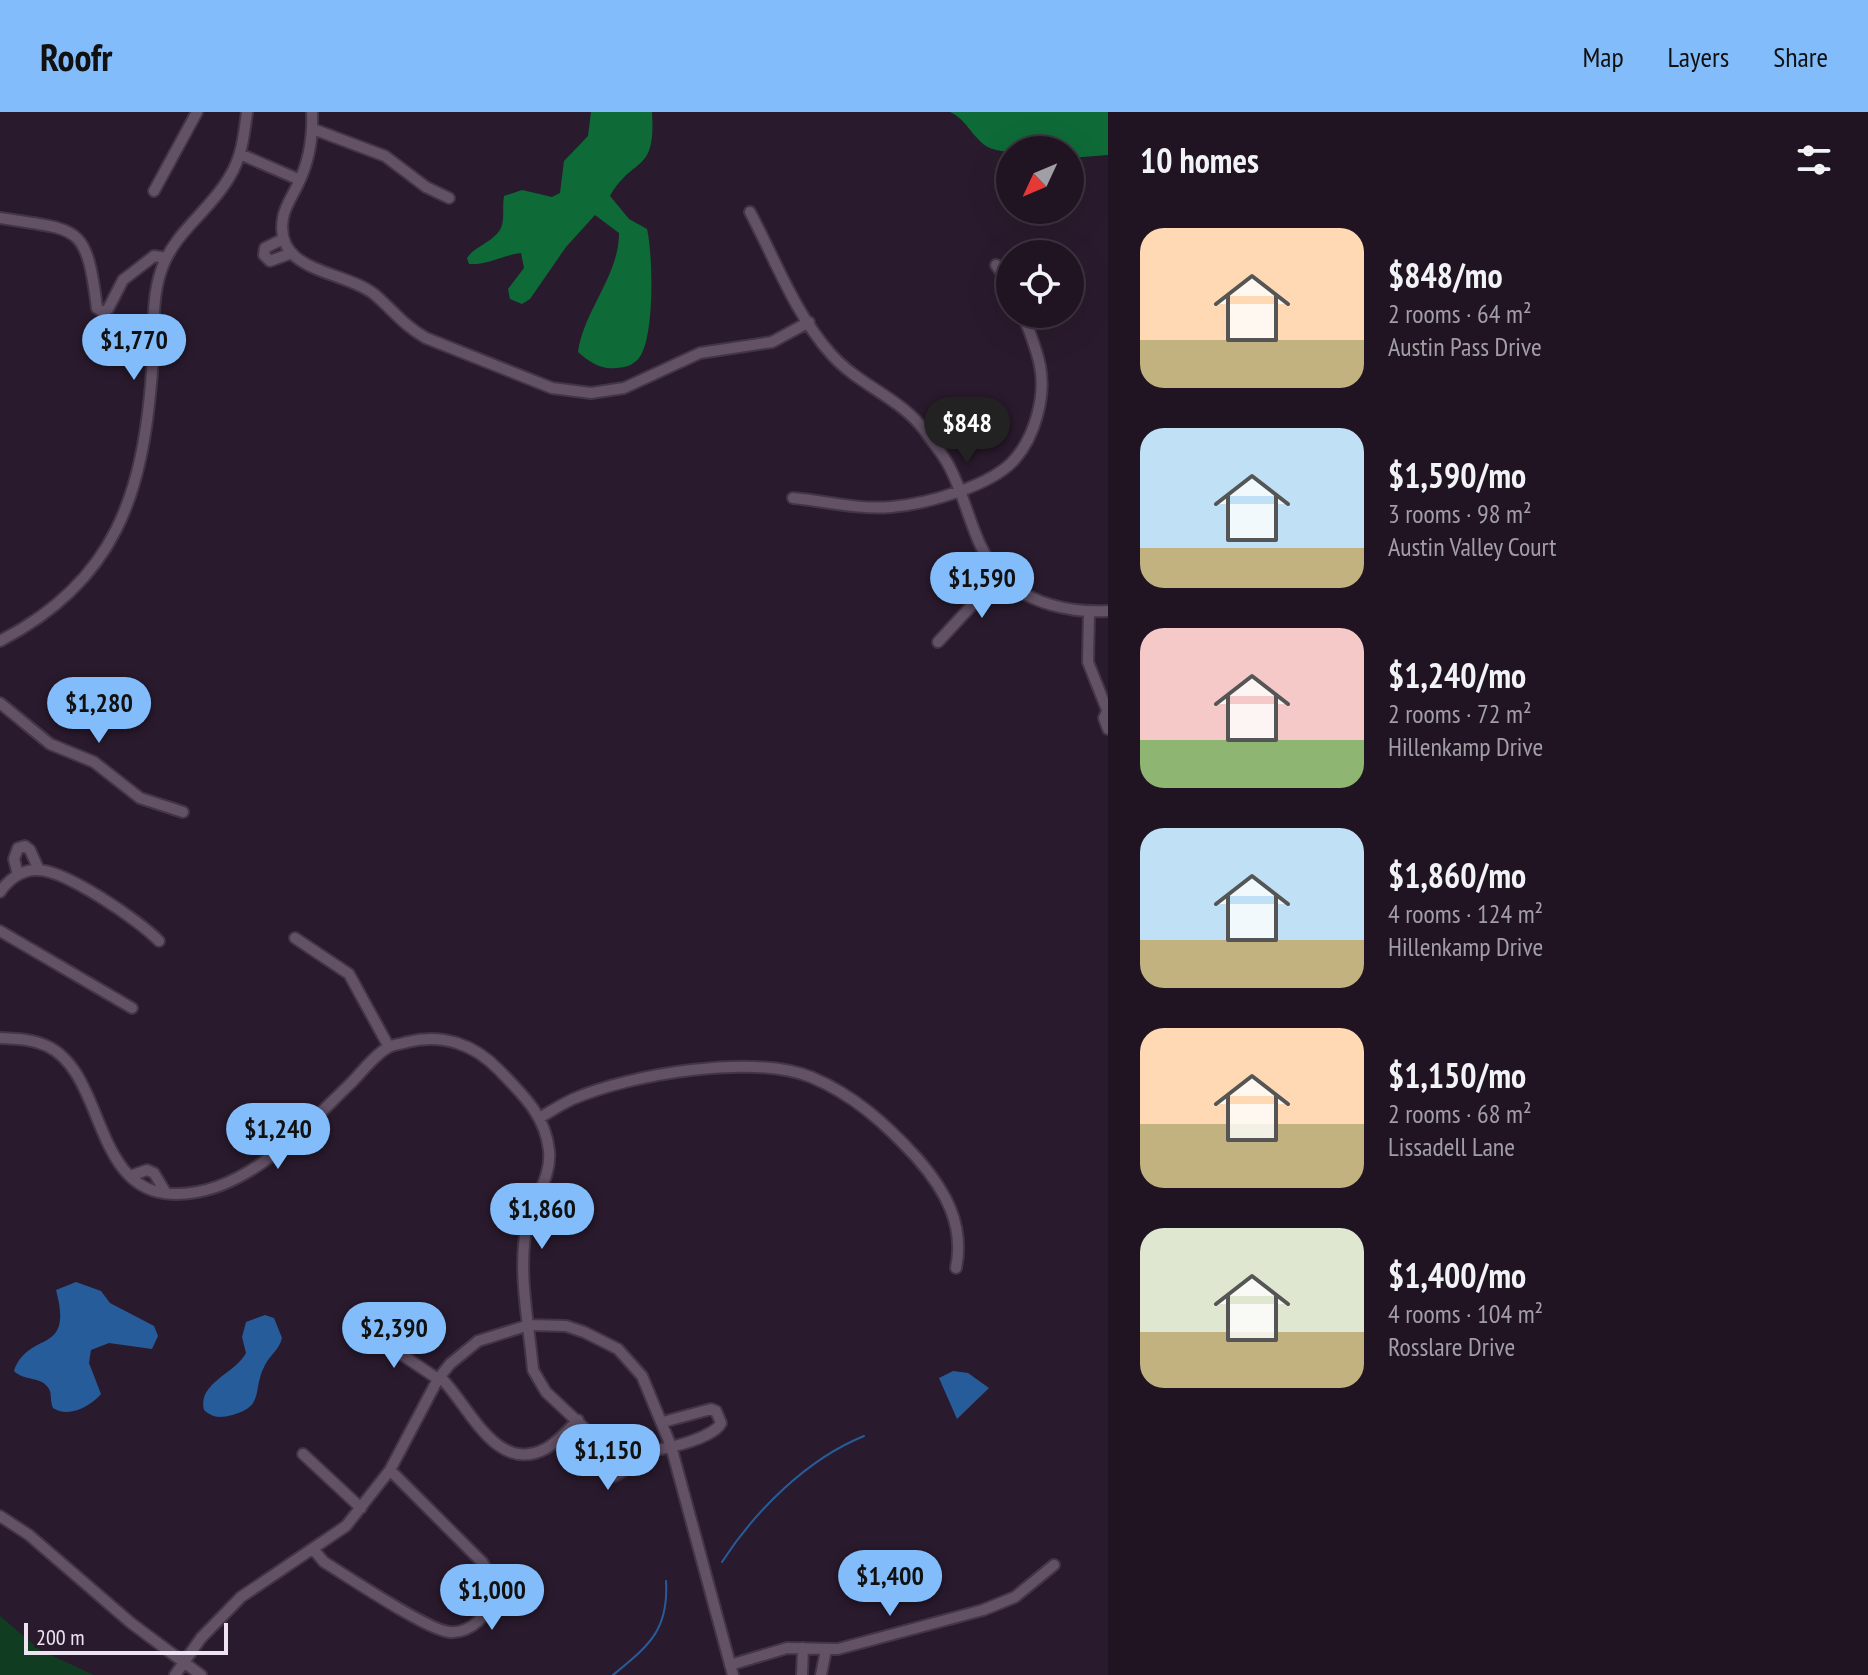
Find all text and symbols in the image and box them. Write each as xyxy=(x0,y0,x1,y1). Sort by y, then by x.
text: Roofr xyxy=(40,32,112,81)
text: Map xyxy=(1582,38,1624,75)
text: Layers xyxy=(1668,38,1729,75)
text: Share xyxy=(1773,38,1828,75)
north arrow xyxy=(996,136,1084,224)
map controls xyxy=(996,136,1084,328)
text: 10 homes xyxy=(1140,138,1259,182)
icon: filters xyxy=(1792,138,1836,182)
button: locate xyxy=(996,240,1084,328)
text: $848/mo xyxy=(1388,253,1503,297)
icon: home xyxy=(1204,260,1300,356)
text: 2 rooms · 64 m² xyxy=(1388,297,1532,330)
pin: $1,770 xyxy=(69,314,199,382)
text: $1,770 xyxy=(100,323,168,356)
text: Austin Pass Drive xyxy=(1388,330,1542,363)
pin: $848 xyxy=(920,397,1014,465)
text: $848 xyxy=(942,406,992,439)
text: $1,590/mo xyxy=(1388,453,1526,497)
icon: home xyxy=(1204,460,1300,556)
text: 3 rooms · 98 m² xyxy=(1388,497,1532,530)
text: Austin Valley Court xyxy=(1388,530,1556,563)
pin: $1,590 xyxy=(917,552,1047,620)
text: $1,590 xyxy=(948,561,1016,594)
text: $1,240/mo xyxy=(1388,653,1526,697)
icon: home xyxy=(1204,660,1300,756)
pin: $1,280 xyxy=(34,677,164,745)
text: $1,280 xyxy=(65,686,133,719)
text: 2 rooms · 72 m² xyxy=(1388,697,1532,730)
text: Hillenkamp Drive xyxy=(1388,730,1543,763)
text: $1,860/mo xyxy=(1388,853,1526,897)
icon: home xyxy=(1204,860,1300,956)
text: 4 rooms · 124 m² xyxy=(1388,897,1543,930)
text: Hillenkamp Drive xyxy=(1388,930,1543,963)
text: $1,150/mo xyxy=(1388,1053,1526,1097)
icon: home xyxy=(1204,1060,1300,1156)
text: 2 rooms · 68 m² xyxy=(1388,1097,1532,1130)
pin: $1,240 xyxy=(213,1103,343,1171)
text: $1,240 xyxy=(244,1112,312,1145)
text: Lissadell Lane xyxy=(1388,1130,1515,1163)
pin: $1,860 xyxy=(477,1183,607,1251)
text: $1,860 xyxy=(508,1192,576,1225)
text: $1,400/mo xyxy=(1388,1253,1526,1297)
icon: home xyxy=(1204,1260,1300,1356)
text: 4 rooms · 104 m² xyxy=(1388,1297,1543,1330)
pin: $2,390 xyxy=(329,1302,459,1370)
text: $2,390 xyxy=(360,1311,428,1344)
text: Rosslare Drive xyxy=(1388,1330,1515,1363)
pin: $1,150 xyxy=(543,1424,673,1492)
text: $1,150 xyxy=(574,1433,642,1466)
pin: $1,400 xyxy=(825,1550,955,1618)
text: $1,400 xyxy=(856,1559,924,1592)
pin: $1,000 xyxy=(427,1564,557,1632)
text: $1,000 xyxy=(458,1573,526,1606)
scale bar xyxy=(24,1619,228,1655)
text: 200 m xyxy=(36,1623,85,1651)

